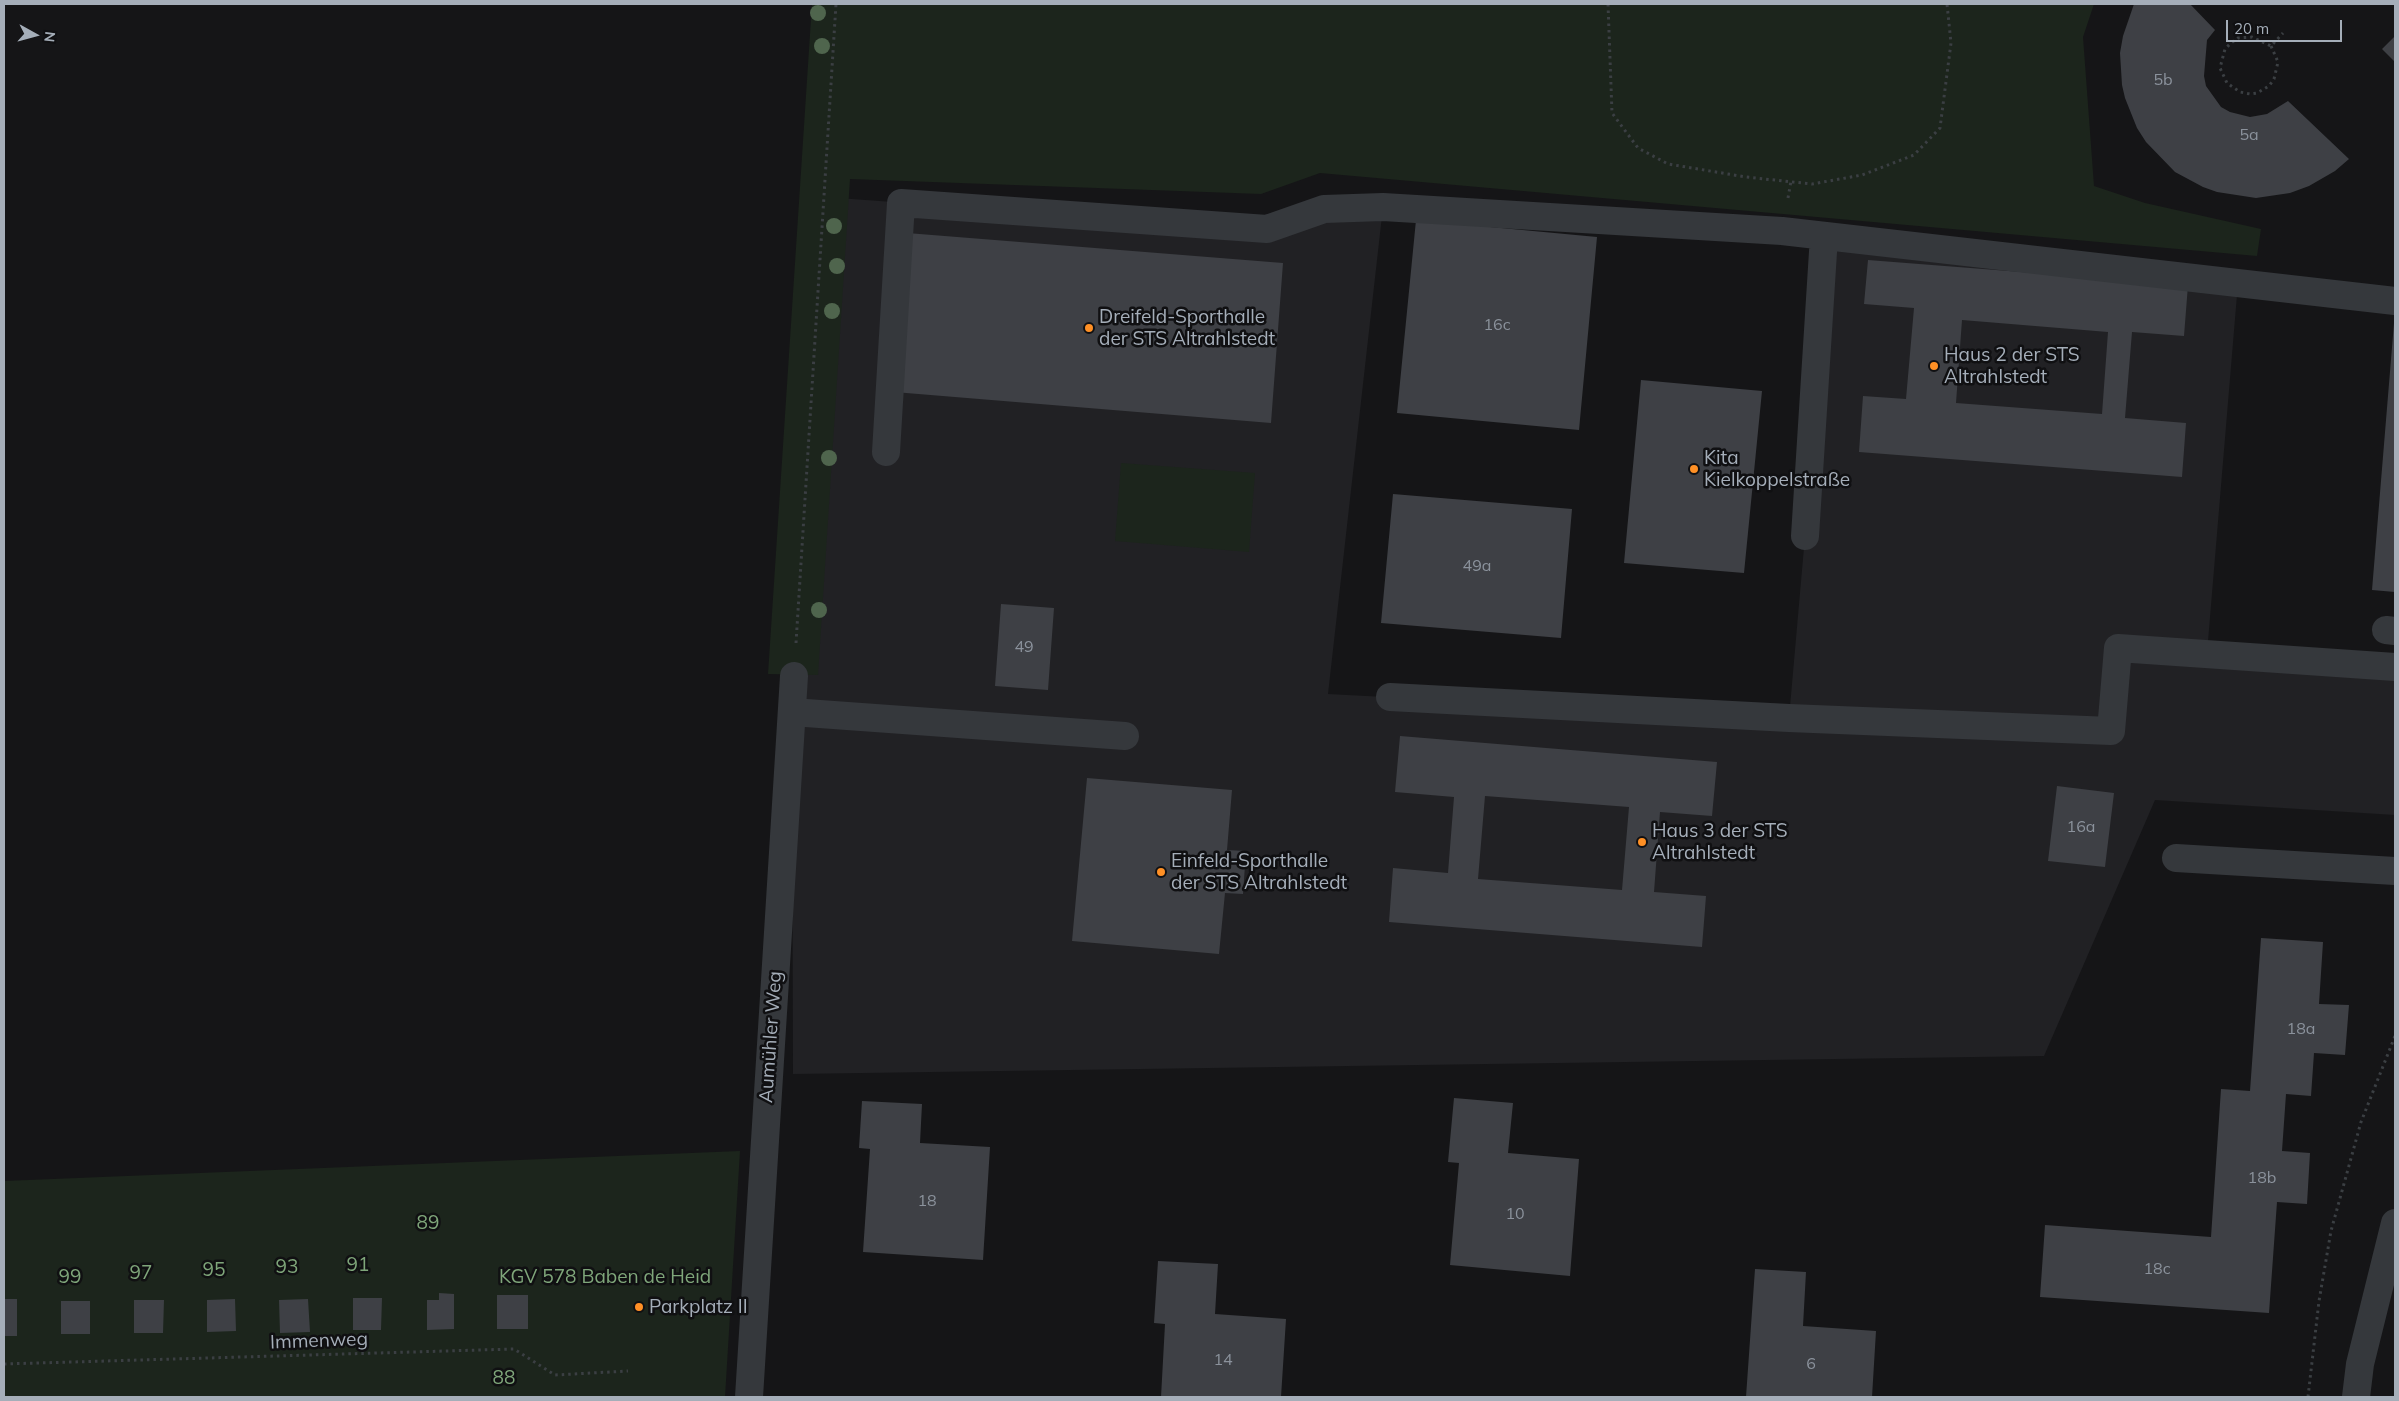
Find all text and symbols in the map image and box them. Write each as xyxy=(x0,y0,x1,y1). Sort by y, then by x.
north arrow xyxy=(10,10,60,60)
scale bar xyxy=(2229,10,2345,42)
text: 20 m xyxy=(2234,19,2269,38)
text: N xyxy=(40,30,59,43)
house number: 5b xyxy=(2153,70,2173,90)
house number: 5a xyxy=(2239,125,2259,145)
place label: Dreifeld-Sporthalle der STS Altrahlstedt xyxy=(1099,306,1275,350)
house number: 16c xyxy=(1483,315,1511,335)
marker: Dreifeld-Sporthalle der STS Altrahlstedt xyxy=(1083,322,1095,334)
place label: Haus 2 der STS Altrahlstedt xyxy=(1944,344,2080,388)
marker: Haus 2 der STS Altrahlstedt xyxy=(1928,360,1940,372)
place label: Kita Kielkoppelstraße xyxy=(1704,447,1850,491)
marker: Kita Kielkoppelstraße xyxy=(1688,463,1700,475)
house number: 49a xyxy=(1463,556,1491,576)
house number: 49 xyxy=(1014,637,1034,657)
house number: 16a xyxy=(2067,817,2095,837)
place label: Haus 3 der STS Altrahlstedt xyxy=(1652,820,1788,864)
marker: Haus 3 der STS Altrahlstedt xyxy=(1636,836,1648,848)
place label: Einfeld-Sporthalle der STS Altrahlstedt xyxy=(1171,850,1347,894)
marker: Einfeld-Sporthalle der STS Altrahlstedt xyxy=(1155,866,1167,878)
street label: Aumühler Weg xyxy=(755,970,787,1104)
house number: 18a xyxy=(2287,1019,2315,1039)
house number: 18b xyxy=(2248,1168,2276,1188)
house number: 18 xyxy=(917,1191,937,1211)
house number: 10 xyxy=(1505,1204,1525,1224)
park label: 89 xyxy=(417,1212,439,1234)
park label: 91 xyxy=(347,1254,369,1276)
park label: 93 xyxy=(276,1256,298,1278)
park label: 95 xyxy=(203,1259,225,1281)
house number: 18c xyxy=(2143,1259,2171,1279)
park label: 97 xyxy=(130,1262,152,1284)
park label: 99 xyxy=(59,1266,81,1288)
park label: KGV 578 Baben de Heid xyxy=(499,1266,711,1288)
place label: Parkplatz II xyxy=(649,1296,748,1318)
marker: Parkplatz II xyxy=(633,1301,645,1313)
street label: Immenweg xyxy=(270,1328,368,1354)
house number: 14 xyxy=(1213,1350,1233,1370)
house number: 6 xyxy=(1806,1354,1816,1374)
park label: 88 xyxy=(493,1367,515,1389)

